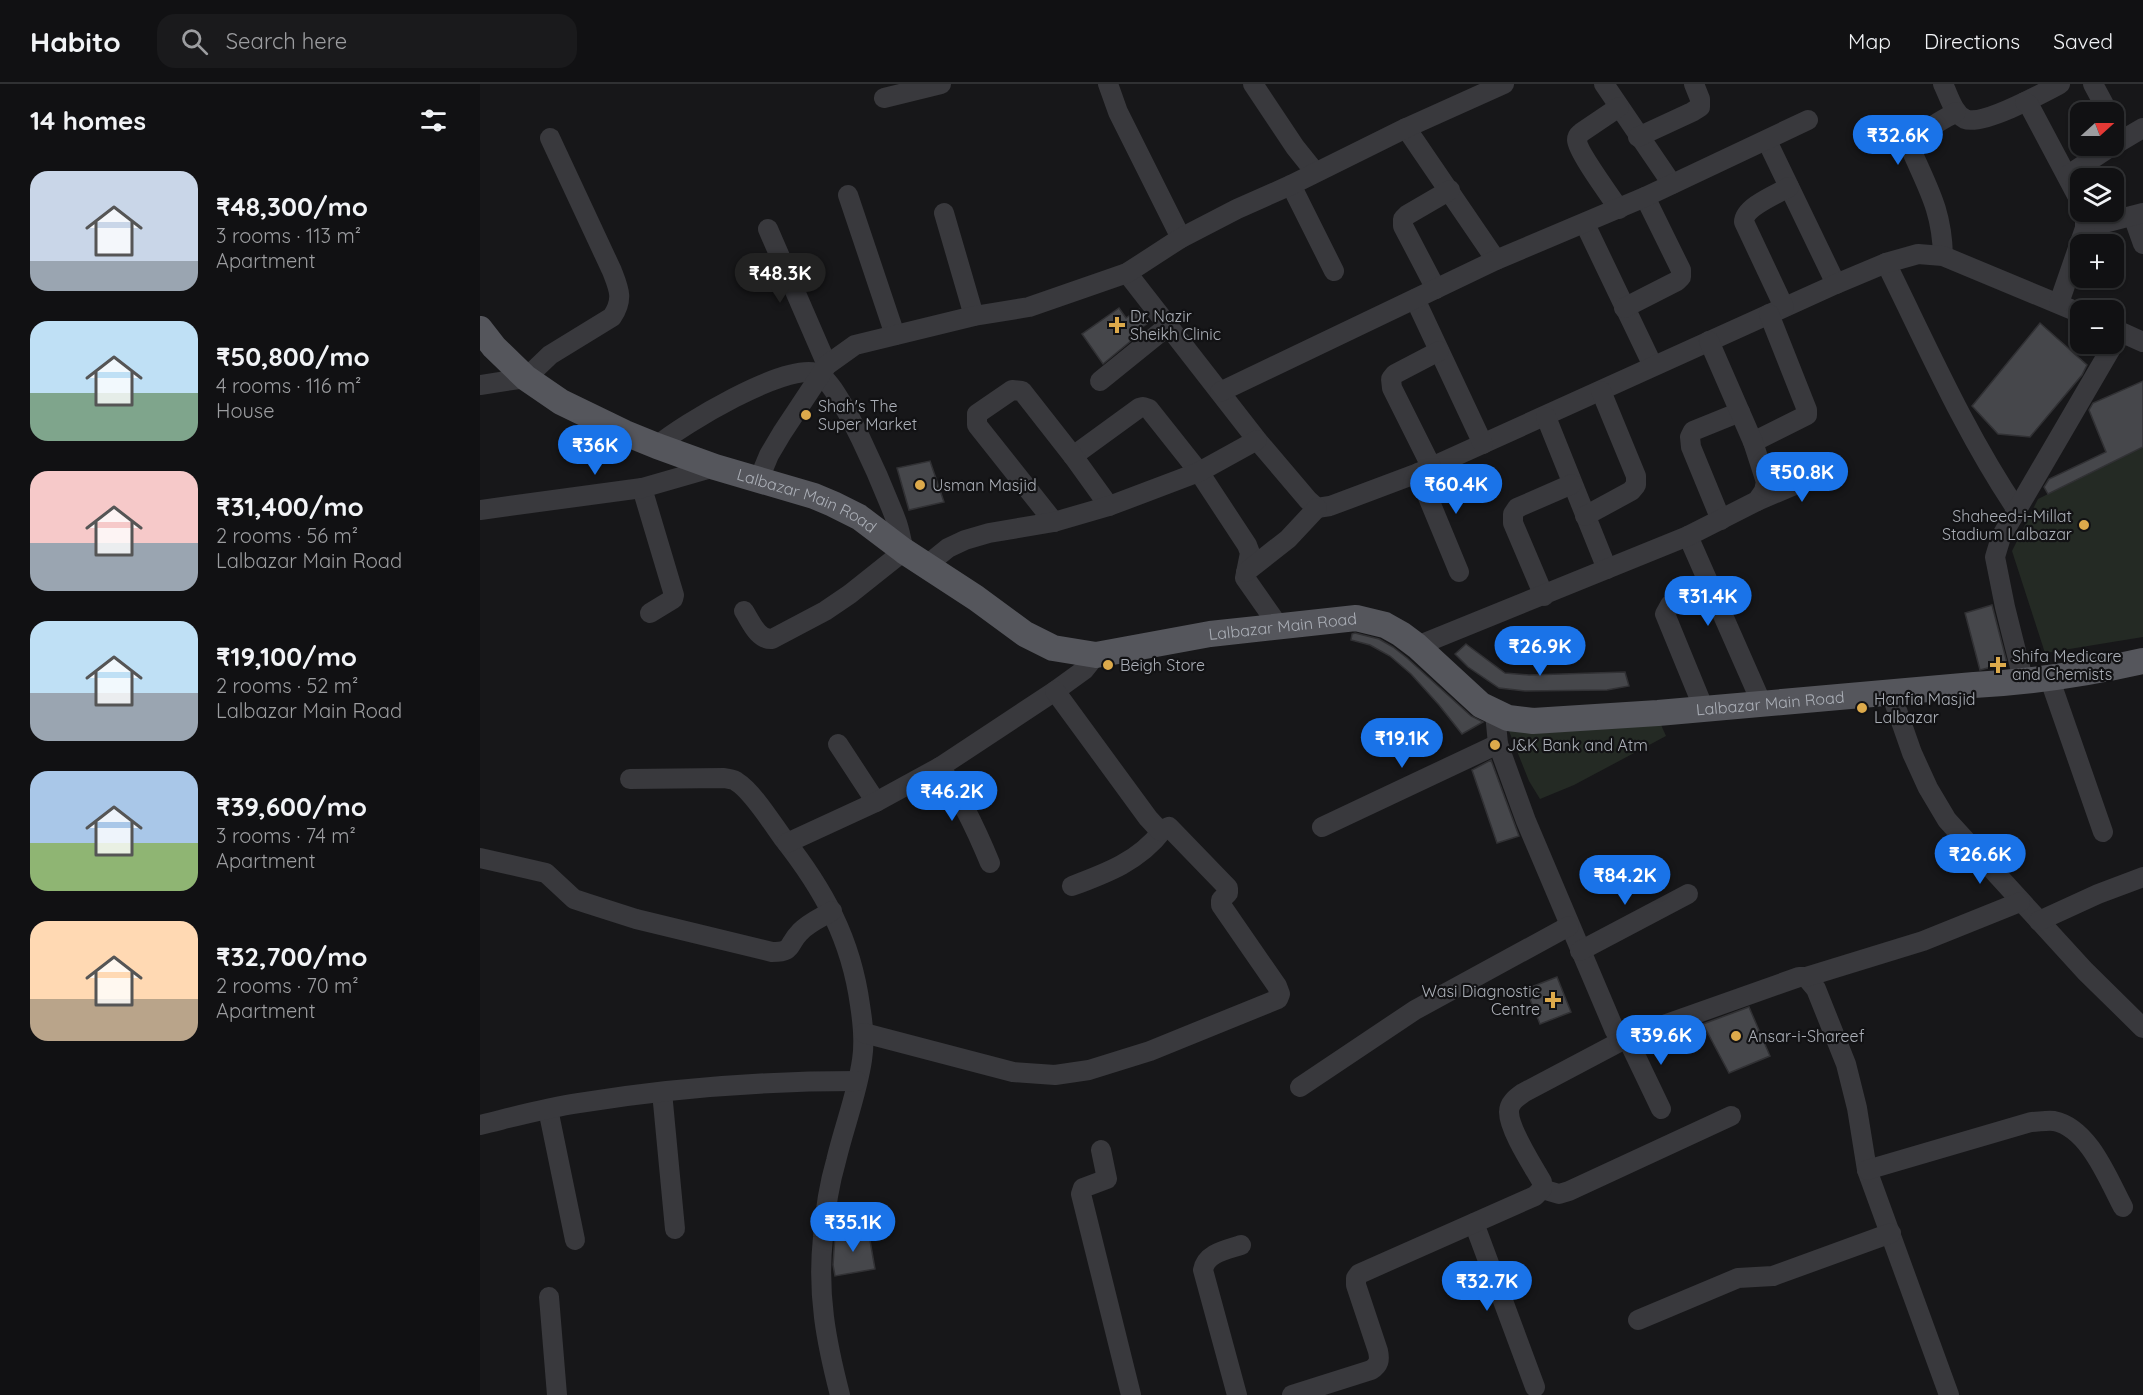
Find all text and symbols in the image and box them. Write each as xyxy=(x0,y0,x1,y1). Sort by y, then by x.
search box xyxy=(157,14,577,68)
text: Habito xyxy=(30,24,121,59)
icon: search xyxy=(178,25,211,58)
text: Search here xyxy=(226,27,347,55)
text: Map xyxy=(1848,28,1891,54)
text: Directions xyxy=(1924,28,2020,54)
text: Saved xyxy=(2053,28,2113,54)
north arrow xyxy=(2070,102,2124,156)
map controls xyxy=(2070,102,2124,354)
text: 14 homes xyxy=(30,104,146,137)
icon: filters xyxy=(417,104,450,137)
pin: ₹32.6K xyxy=(1849,115,1947,166)
text: ₹32.6K xyxy=(1867,122,1929,147)
button: layers xyxy=(2070,168,2124,222)
text: ₹48,300/mo xyxy=(216,190,368,223)
icon: home xyxy=(78,195,150,267)
text: 3 rooms · 113 m² xyxy=(216,223,361,248)
button: + xyxy=(2070,234,2124,288)
text: Apartment xyxy=(216,248,316,273)
pin: ₹48.3K xyxy=(731,253,829,304)
text: ₹48.3K xyxy=(749,260,811,285)
button: − xyxy=(2070,300,2124,354)
place label: Dr. Nazir Sheikh Clinic xyxy=(1130,306,1221,344)
marker: Dr. Nazir Sheikh Clinic xyxy=(1108,316,1126,334)
text: ₹50,800/mo xyxy=(216,340,370,373)
icon: home xyxy=(78,345,150,417)
text: 4 rooms · 116 m² xyxy=(216,373,361,398)
place label: Shah's The Super Market xyxy=(818,396,917,434)
text: House xyxy=(216,398,275,423)
marker: Shah's The Super Market xyxy=(799,408,813,422)
pin: ₹36K xyxy=(559,425,631,476)
text: ₹36K xyxy=(572,432,618,457)
pin: ₹50.8K xyxy=(1753,452,1851,503)
text: ₹50.8K xyxy=(1770,459,1834,484)
street label: Lalbazar Main Road xyxy=(735,464,881,537)
pin: ₹60.4K xyxy=(1407,464,1505,515)
text: ₹60.4K xyxy=(1424,471,1488,496)
place label: Usman Masjid xyxy=(932,475,1037,495)
marker: Usman Masjid xyxy=(913,478,927,492)
text: ₹31,400/mo xyxy=(216,490,364,523)
icon: home xyxy=(78,495,150,567)
place label: Shaheed-i-Millat Stadium Lalbazar xyxy=(1942,506,2072,544)
marker: Shaheed-i-Millat Stadium Lalbazar xyxy=(2077,518,2091,532)
text: 2 rooms · 56 m² xyxy=(216,523,358,548)
text: Lalbazar Main Road xyxy=(216,548,402,573)
pin: ₹31.4K xyxy=(1659,576,1757,627)
text: ₹31.4K xyxy=(1679,583,1737,608)
street label: Lalbazar Main Road xyxy=(1207,608,1358,644)
pin: ₹26.9K xyxy=(1491,626,1589,677)
text: ₹26.9K xyxy=(1509,633,1571,658)
text: ₹19,100/mo xyxy=(216,640,357,673)
icon: home xyxy=(78,645,150,717)
place label: Shifa Medicare and Chemists xyxy=(2012,646,2122,684)
place label: Beigh Store xyxy=(1120,655,1205,675)
marker: Shifa Medicare and Chemists xyxy=(1989,656,2007,674)
marker: Beigh Store xyxy=(1101,658,1115,672)
text: 2 rooms · 52 m² xyxy=(216,673,358,698)
street label: Lalbazar Main Road xyxy=(1695,687,1845,720)
place label: Hanfia Masjid Lalbazar xyxy=(1874,689,1976,727)
text: Lalbazar Main Road xyxy=(216,698,402,723)
marker: Hanfia Masjid Lalbazar xyxy=(1855,701,1869,715)
pin: ₹19.1K xyxy=(1353,718,1451,769)
text: ₹19.1K xyxy=(1375,725,1429,750)
place label: J&K Bank and Atm xyxy=(1507,735,1648,755)
marker: J&K Bank and Atm xyxy=(1488,738,1502,752)
pin: ₹46.2K xyxy=(903,771,1001,822)
text: ₹46.2K xyxy=(920,778,984,803)
text: ₹39,600/mo xyxy=(216,790,367,823)
icon: home xyxy=(78,795,150,867)
text: 3 rooms · 74 m² xyxy=(216,823,356,848)
pin: ₹26.6K xyxy=(1931,834,2029,885)
text: ₹26.6K xyxy=(1949,841,2011,866)
text: Apartment xyxy=(216,848,316,873)
pin: ₹84.2K xyxy=(1576,855,1674,906)
text: ₹84.2K xyxy=(1593,862,1657,887)
text: ₹32,700/mo xyxy=(216,940,367,973)
icon: home xyxy=(78,945,150,1017)
text: 2 rooms · 70 m² xyxy=(216,973,359,998)
place label: Wasi Diagnostic Centre xyxy=(1422,981,1540,1019)
marker: Wasi Diagnostic Centre xyxy=(1544,991,1562,1009)
text: Apartment xyxy=(216,998,316,1023)
pin: ₹39.6K xyxy=(1612,1015,1710,1066)
text: ₹39.6K xyxy=(1630,1022,1692,1047)
place label: Ansar-i-Shareef xyxy=(1748,1026,1865,1046)
marker: Ansar-i-Shareef xyxy=(1729,1029,1743,1043)
pin: ₹35.1K xyxy=(804,1202,902,1253)
text: ₹35.1K xyxy=(824,1209,882,1234)
pin: ₹32.7K xyxy=(1438,1261,1536,1312)
text: ₹32.7K xyxy=(1456,1268,1518,1293)

